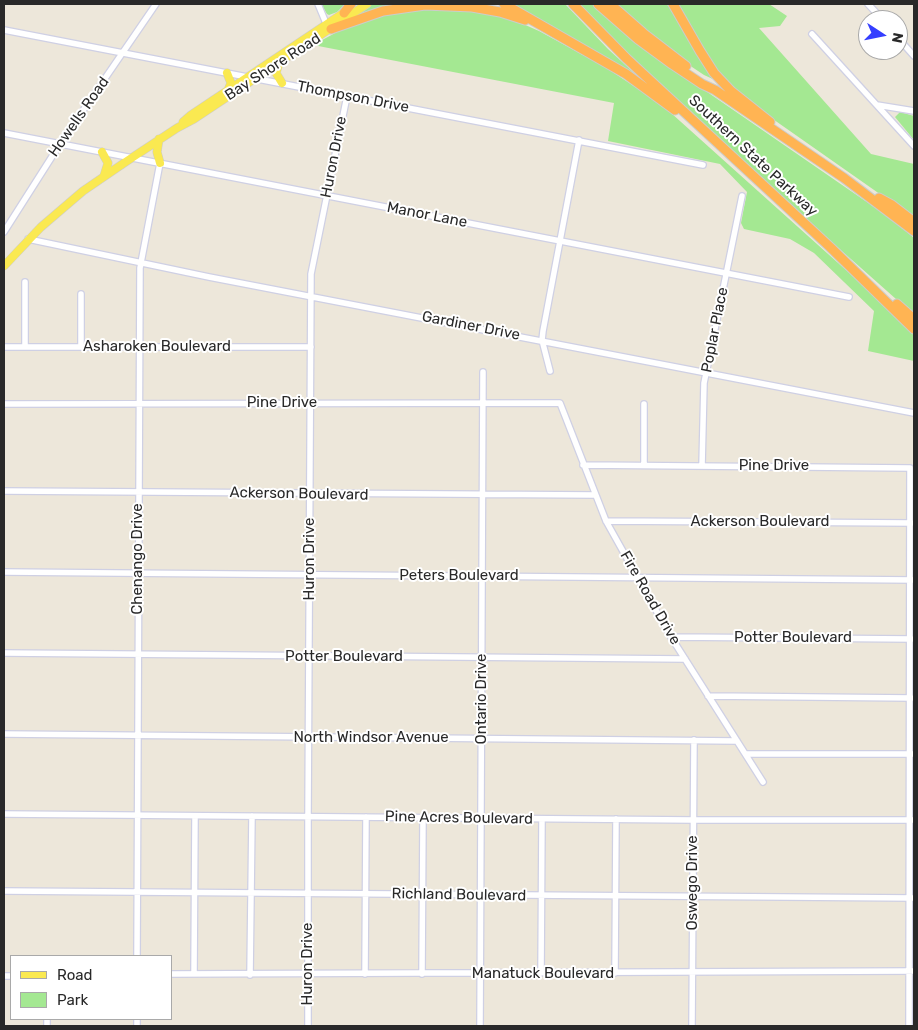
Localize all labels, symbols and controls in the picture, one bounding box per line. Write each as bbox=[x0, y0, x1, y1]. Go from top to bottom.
north arrow bbox=[858, 10, 908, 60]
street label: Bay Shore Road bbox=[222, 29, 324, 105]
text: N bbox=[888, 31, 907, 44]
street label: Howells Road bbox=[45, 74, 113, 160]
street label: Thompson Drive bbox=[296, 77, 410, 117]
street label: Southern State Parkway bbox=[685, 92, 821, 220]
street label: Huron Drive bbox=[317, 115, 351, 199]
street label: Manor Lane bbox=[385, 198, 469, 232]
street label: Poplar Place bbox=[698, 286, 732, 374]
street label: Gardiner Drive bbox=[420, 308, 522, 344]
street label: Asharoken Boulevard bbox=[83, 338, 231, 356]
street label: Pine Drive bbox=[247, 394, 317, 412]
street label: Pine Drive bbox=[739, 457, 809, 475]
street label: Ackerson Boulevard bbox=[229, 484, 369, 504]
street label: Chenango Drive bbox=[129, 503, 147, 615]
street label: Ackerson Boulevard bbox=[691, 513, 829, 531]
street label: Huron Drive bbox=[301, 518, 319, 600]
street label: Fire Road Drive bbox=[616, 548, 684, 648]
street label: Peters Boulevard bbox=[399, 567, 519, 585]
street label: Potter Boulevard bbox=[734, 629, 852, 647]
street label: Potter Boulevard bbox=[285, 648, 403, 666]
street label: Ontario Drive bbox=[473, 654, 491, 744]
street label: North Windsor Avenue bbox=[293, 729, 449, 747]
street label: Pine Acres Boulevard bbox=[385, 808, 533, 828]
street label: Oswego Drive bbox=[684, 835, 702, 931]
street label: Richland Boulevard bbox=[392, 885, 526, 905]
street label: Huron Drive bbox=[299, 923, 317, 1005]
legend bbox=[10, 955, 172, 1020]
street label: Manatuck Boulevard bbox=[472, 965, 614, 983]
text: Road bbox=[57, 966, 93, 984]
text: Park bbox=[57, 991, 88, 1009]

